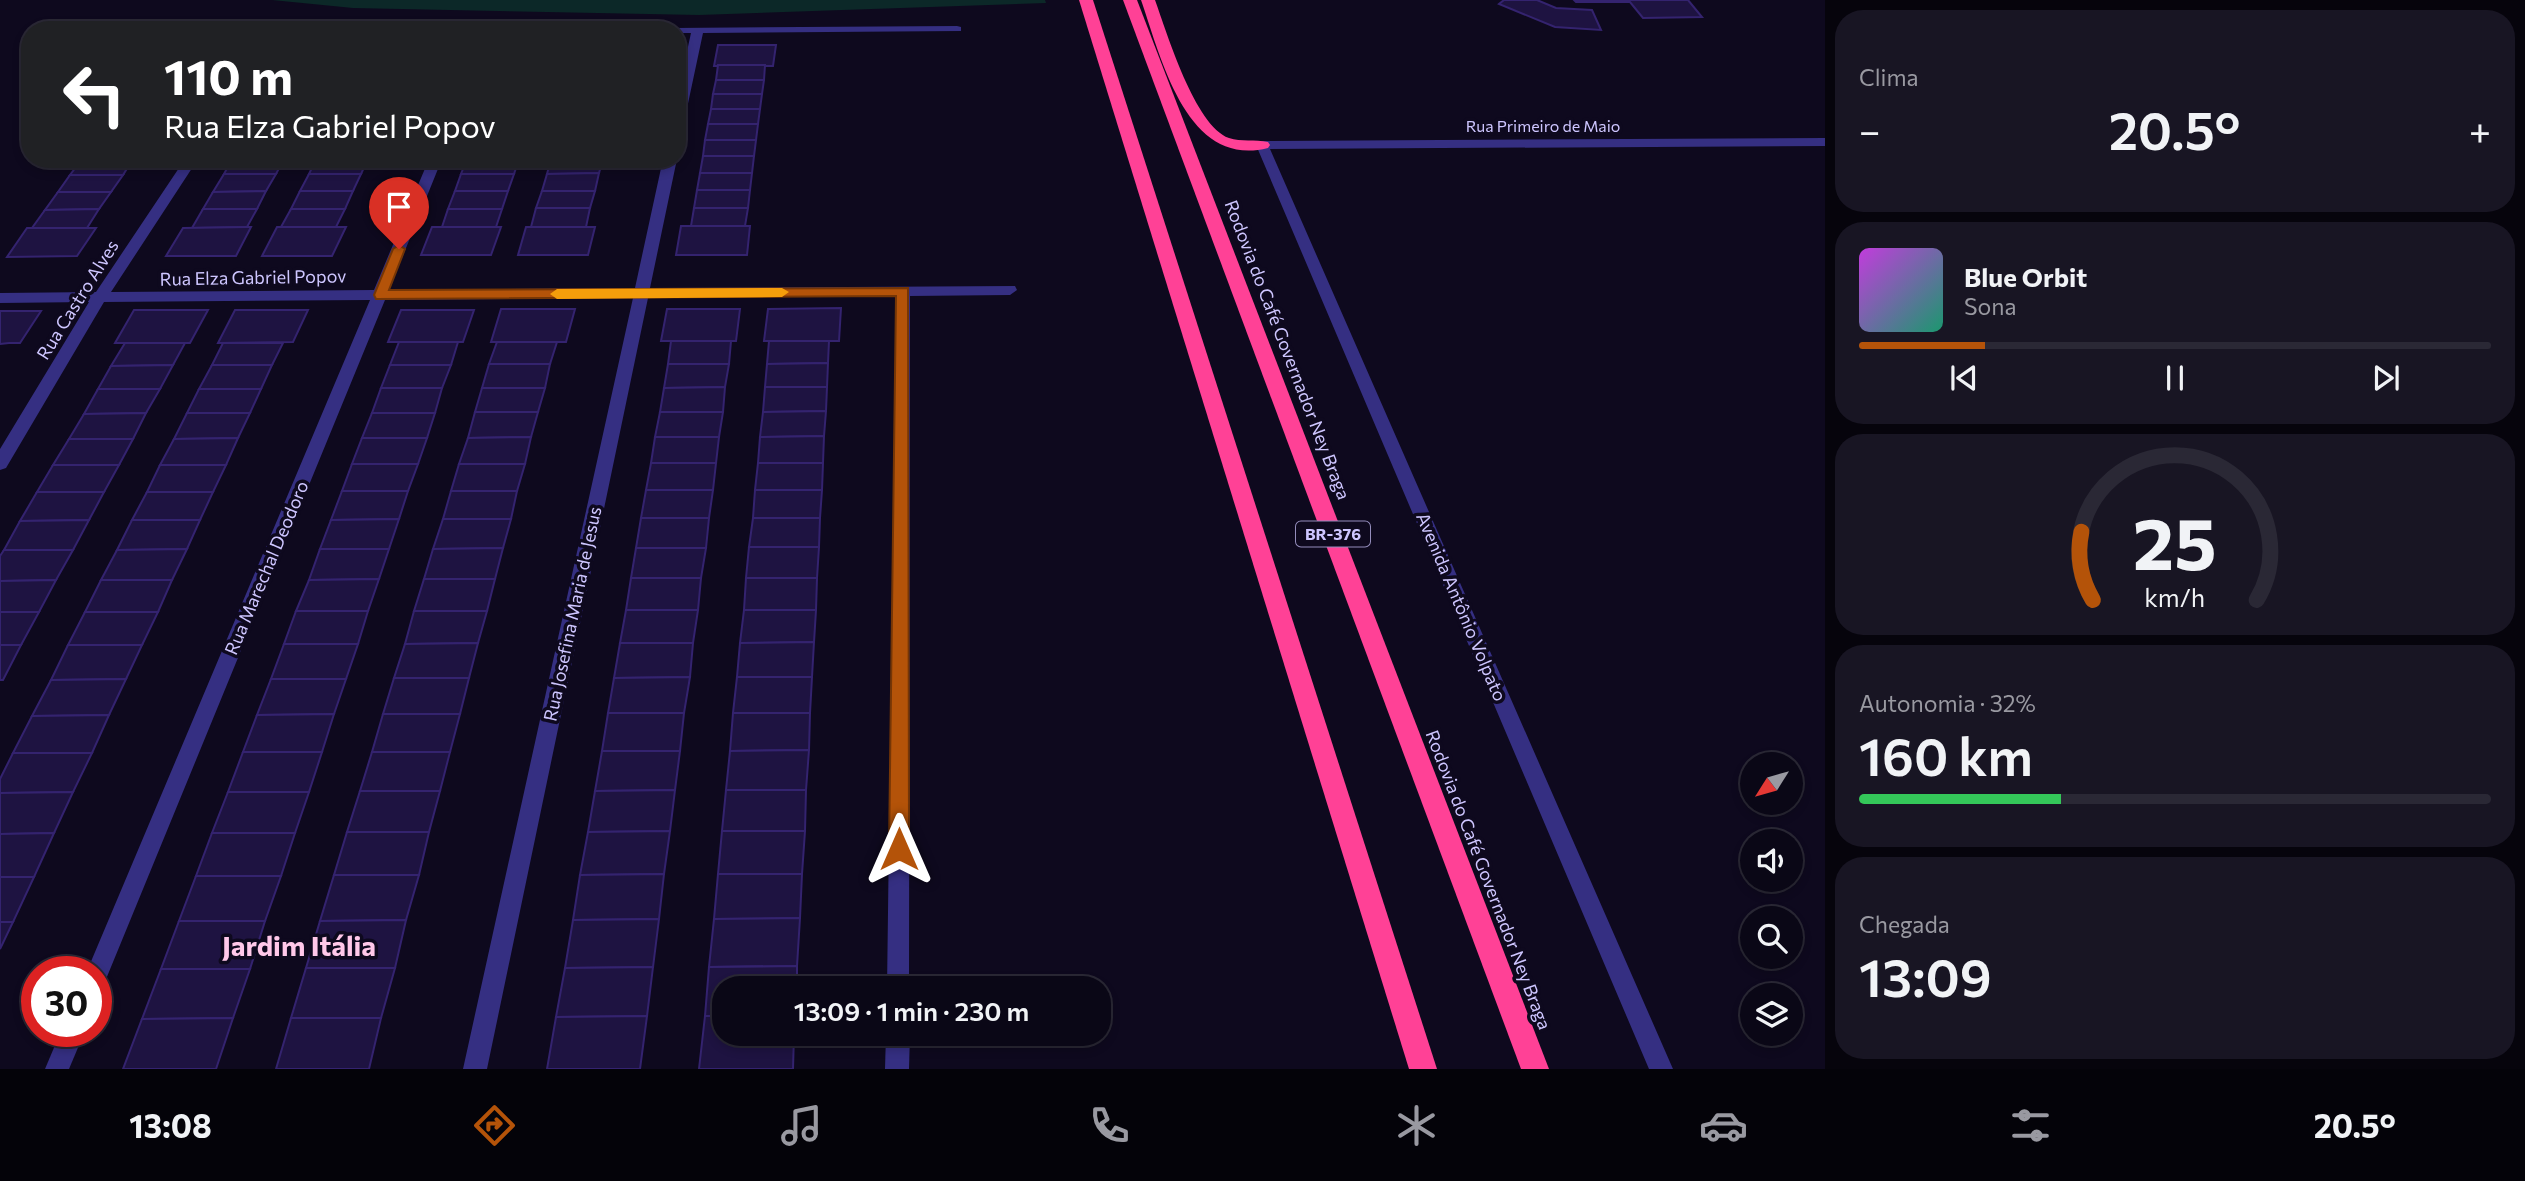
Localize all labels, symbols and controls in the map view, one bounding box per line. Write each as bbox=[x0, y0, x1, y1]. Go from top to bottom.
text: 110 m bbox=[164, 45, 293, 105]
icon: left bbox=[49, 49, 140, 140]
text: Clima bbox=[1859, 63, 1919, 91]
text: 20.5° bbox=[2109, 97, 2240, 161]
text: Rua Elza Gabriel Popov bbox=[164, 105, 496, 145]
text: − bbox=[1859, 106, 1881, 153]
text: + bbox=[2469, 106, 2491, 153]
street label: Rua Primeiro de Maio bbox=[1466, 116, 1620, 135]
pin bbox=[369, 177, 429, 249]
icon: arrive bbox=[380, 188, 418, 226]
street label: Rodovia do Café Governador Ney Braga bbox=[1220, 197, 1355, 503]
street label: Rua Castro Alves bbox=[32, 236, 123, 363]
text: Blue Orbit bbox=[1964, 261, 2087, 292]
street label: Rua Elza Gabriel Popov bbox=[160, 264, 346, 290]
text: Sona bbox=[1964, 292, 2016, 320]
icon: previous bbox=[1945, 359, 1983, 397]
icon: pause bbox=[2156, 359, 2194, 397]
icon: next bbox=[2367, 359, 2405, 397]
street label: Rua Marechal Deodoro bbox=[219, 477, 313, 658]
text: 25 bbox=[2133, 497, 2217, 586]
street label: Rua Josefina Maria de Jesus bbox=[539, 504, 606, 723]
street label: Avenida Antônio Volpato bbox=[1412, 509, 1512, 704]
road number: BR-376 bbox=[1296, 522, 1370, 547]
text: km/h bbox=[2145, 582, 2205, 612]
text: Autonomia · 32% bbox=[1859, 689, 2036, 717]
text: 160 km bbox=[1859, 723, 2033, 787]
street label: Rodovia do Café Governador Ney Braga bbox=[1421, 727, 1556, 1033]
north arrow bbox=[1740, 752, 1802, 816]
map controls bbox=[1740, 752, 1803, 1046]
position arrow bbox=[862, 812, 936, 886]
button: sound bbox=[1740, 829, 1803, 892]
button: search bbox=[1740, 906, 1803, 969]
text: Chegada bbox=[1859, 910, 1950, 938]
district label: Jardim Itália bbox=[222, 928, 376, 962]
text: 13:09 bbox=[1859, 944, 1992, 1008]
speed limit sign: 30 bbox=[21, 956, 112, 1047]
button: layers bbox=[1740, 983, 1803, 1046]
text: 13:09 · 1 min · 230 m bbox=[794, 995, 1029, 1026]
icon: directions bbox=[470, 1101, 519, 1150]
icon: music bbox=[777, 1101, 826, 1150]
icon: phone bbox=[1085, 1101, 1134, 1150]
icon: climate bbox=[1392, 1101, 1441, 1150]
icon: car bbox=[1699, 1101, 1748, 1150]
icon: filters bbox=[2006, 1101, 2055, 1150]
text: 13:08 bbox=[129, 1105, 212, 1145]
text: 20.5° bbox=[2314, 1105, 2396, 1145]

